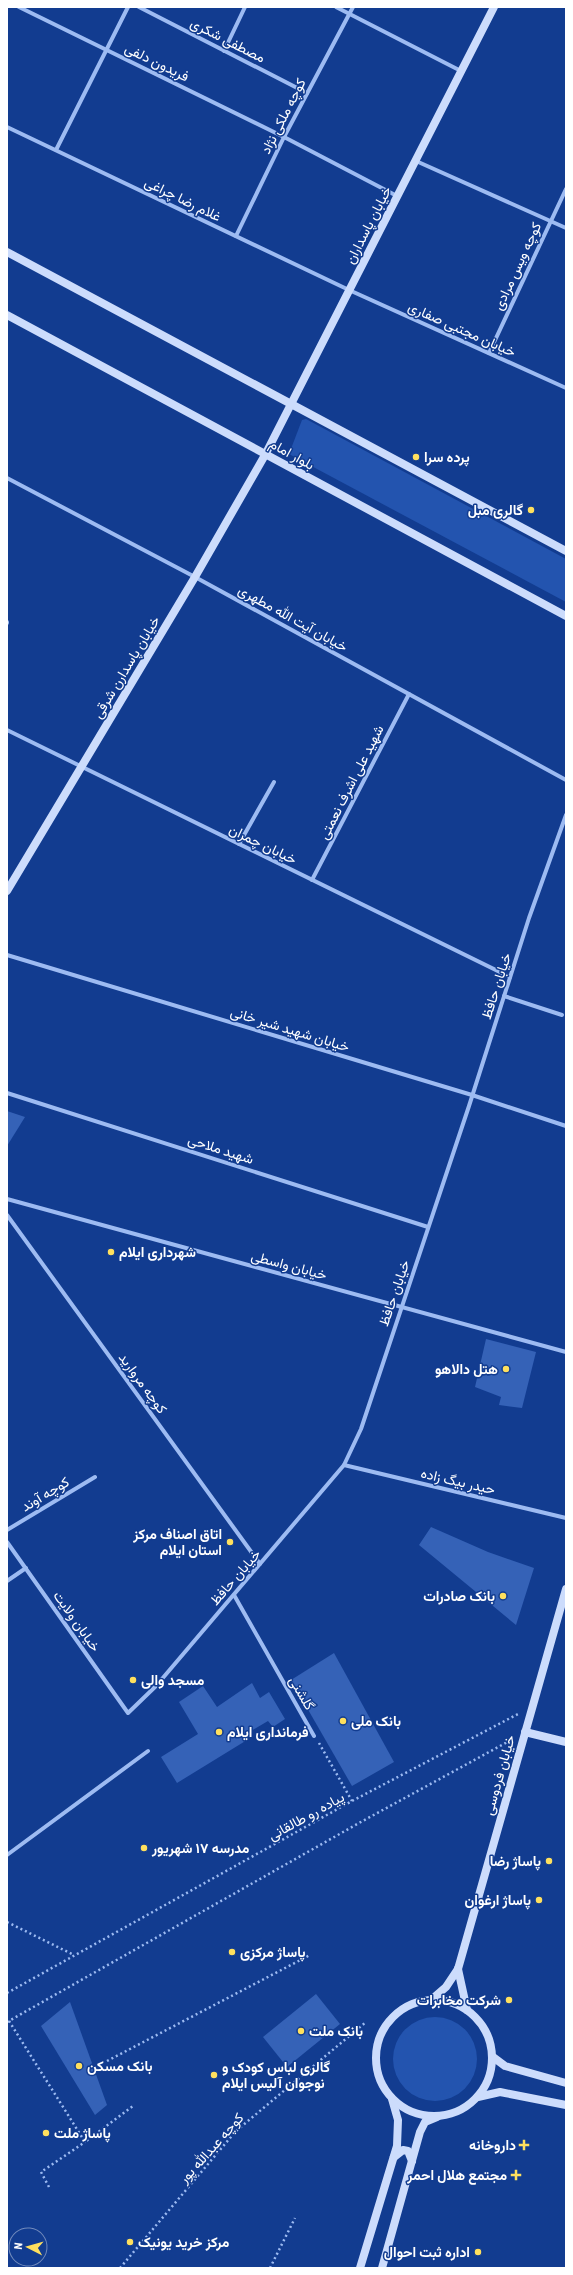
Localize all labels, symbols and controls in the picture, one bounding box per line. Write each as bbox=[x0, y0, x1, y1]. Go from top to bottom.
street label: مصطفی شکری bbox=[188, 14, 268, 67]
street label: فریدون دلفی bbox=[122, 40, 192, 85]
street label: کوچه ملکی نژاد bbox=[257, 76, 311, 157]
street label: غلام رضا چراغی bbox=[141, 174, 224, 226]
street label: خیابان پاسداران bbox=[342, 184, 396, 267]
street label: کوچه ویس مرادی bbox=[490, 219, 546, 313]
street label: خیابان مجتبی صفاری bbox=[405, 298, 518, 361]
street label: بلوار امام bbox=[266, 435, 317, 474]
place label: پرده سرا bbox=[424, 449, 470, 467]
marker: پرده سرا bbox=[411, 452, 421, 462]
place label: گالری مبل bbox=[468, 502, 523, 519]
marker: گالری مبل bbox=[526, 505, 536, 515]
street label: خیابان آیت الله مطهری bbox=[235, 581, 350, 656]
street label: خیابان پاسدارن شرقی bbox=[89, 613, 165, 722]
street label: شهید علی اشرف نعمتی bbox=[315, 722, 388, 842]
street label: خیابان چمران bbox=[226, 821, 299, 869]
street label: خیابان حافظ bbox=[478, 951, 515, 1021]
street label: خیابان شهید شیر خانی bbox=[228, 1003, 351, 1056]
street label: شهید ملاحی bbox=[186, 1131, 256, 1168]
place label: شهرداری ایلام bbox=[119, 1244, 196, 1261]
marker: شهرداری ایلام bbox=[106, 1247, 116, 1257]
street label: خیابان واسطی bbox=[249, 1247, 329, 1284]
street label: خیابان حافظ bbox=[375, 1258, 414, 1328]
street label: کوچه مروارید bbox=[114, 1350, 170, 1418]
place label: هتل دالاهو bbox=[435, 1361, 498, 1378]
marker: هتل دالاهو bbox=[501, 1364, 511, 1374]
street label: حیدر بیگ زاده bbox=[419, 1465, 497, 1498]
street label: کوچه آوند bbox=[18, 1473, 73, 1516]
place label: اتاق اصناف مرکز استان ایلام bbox=[132, 1526, 222, 1559]
marker: اتاق اصناف مرکز استان ایلام bbox=[225, 1537, 235, 1547]
street label: خیابان حافظ bbox=[206, 1546, 264, 1609]
street label: خیابان ولایت bbox=[50, 1588, 104, 1655]
place label: بانک صادرات bbox=[423, 1588, 495, 1605]
marker: بانک صادرات bbox=[498, 1591, 508, 1601]
place label: مسجد والی bbox=[141, 1672, 205, 1689]
street label: گلشنی bbox=[285, 1673, 318, 1713]
marker: مسجد والی bbox=[128, 1675, 138, 1685]
place label: بانک ملی bbox=[351, 1713, 401, 1730]
marker: بانک ملی bbox=[338, 1716, 348, 1726]
place label: فرمانداری ایلام bbox=[227, 1724, 309, 1741]
marker: فرمانداری ایلام bbox=[214, 1727, 224, 1737]
street label: خیابان فردوسی bbox=[480, 1733, 519, 1817]
street label: پیاده رو طالقانی bbox=[265, 1788, 348, 1845]
place label: مدرسه ۱۷ شهریور bbox=[151, 1840, 250, 1857]
marker: مدرسه ۱۷ شهریور bbox=[139, 1843, 149, 1853]
place label: پاساژ رضا bbox=[490, 1853, 541, 1871]
marker: پاساژ رضا bbox=[544, 1856, 554, 1866]
place label: پاساژ ارغوان bbox=[465, 1892, 531, 1910]
marker: پاساژ ارغوان bbox=[534, 1895, 544, 1905]
place label: پاساژ مرکزی bbox=[240, 1944, 306, 1962]
marker: پاساژ مرکزی bbox=[227, 1947, 237, 1957]
place label: شرکت مخابرات bbox=[417, 1992, 501, 2009]
marker: شرکت مخابرات bbox=[504, 1995, 514, 2005]
place label: بانک ملت bbox=[309, 2023, 363, 2040]
marker: بانک ملت bbox=[296, 2026, 306, 2036]
place label: بانک مسکن bbox=[87, 2058, 153, 2075]
place label: گالری لباس کودک و نوجوان آلیس ایلام bbox=[222, 2059, 330, 2092]
marker: بانک مسکن bbox=[74, 2061, 84, 2071]
marker: گالری لباس کودک و نوجوان آلیس ایلام bbox=[209, 2070, 219, 2080]
street label: کوچه عبدالله پور bbox=[175, 2110, 248, 2188]
place label: پاساژ ملت bbox=[54, 2125, 111, 2143]
marker: پاساژ ملت bbox=[41, 2128, 51, 2138]
place label: داروخانه bbox=[469, 2137, 516, 2154]
marker: داروخانه bbox=[519, 2140, 529, 2150]
place label: مجتمع هلال احمر bbox=[406, 2167, 507, 2185]
marker: مجتمع هلال احمر bbox=[510, 2169, 522, 2181]
north arrow bbox=[8, 2227, 48, 2267]
place label: مرکز خرید یونیک bbox=[138, 2234, 230, 2251]
marker: مرکز خرید یونیک bbox=[125, 2237, 135, 2247]
text: N bbox=[12, 2242, 25, 2250]
place label: اداره ثبت احوال bbox=[384, 2244, 470, 2261]
marker: اداره ثبت احوال bbox=[473, 2247, 483, 2257]

